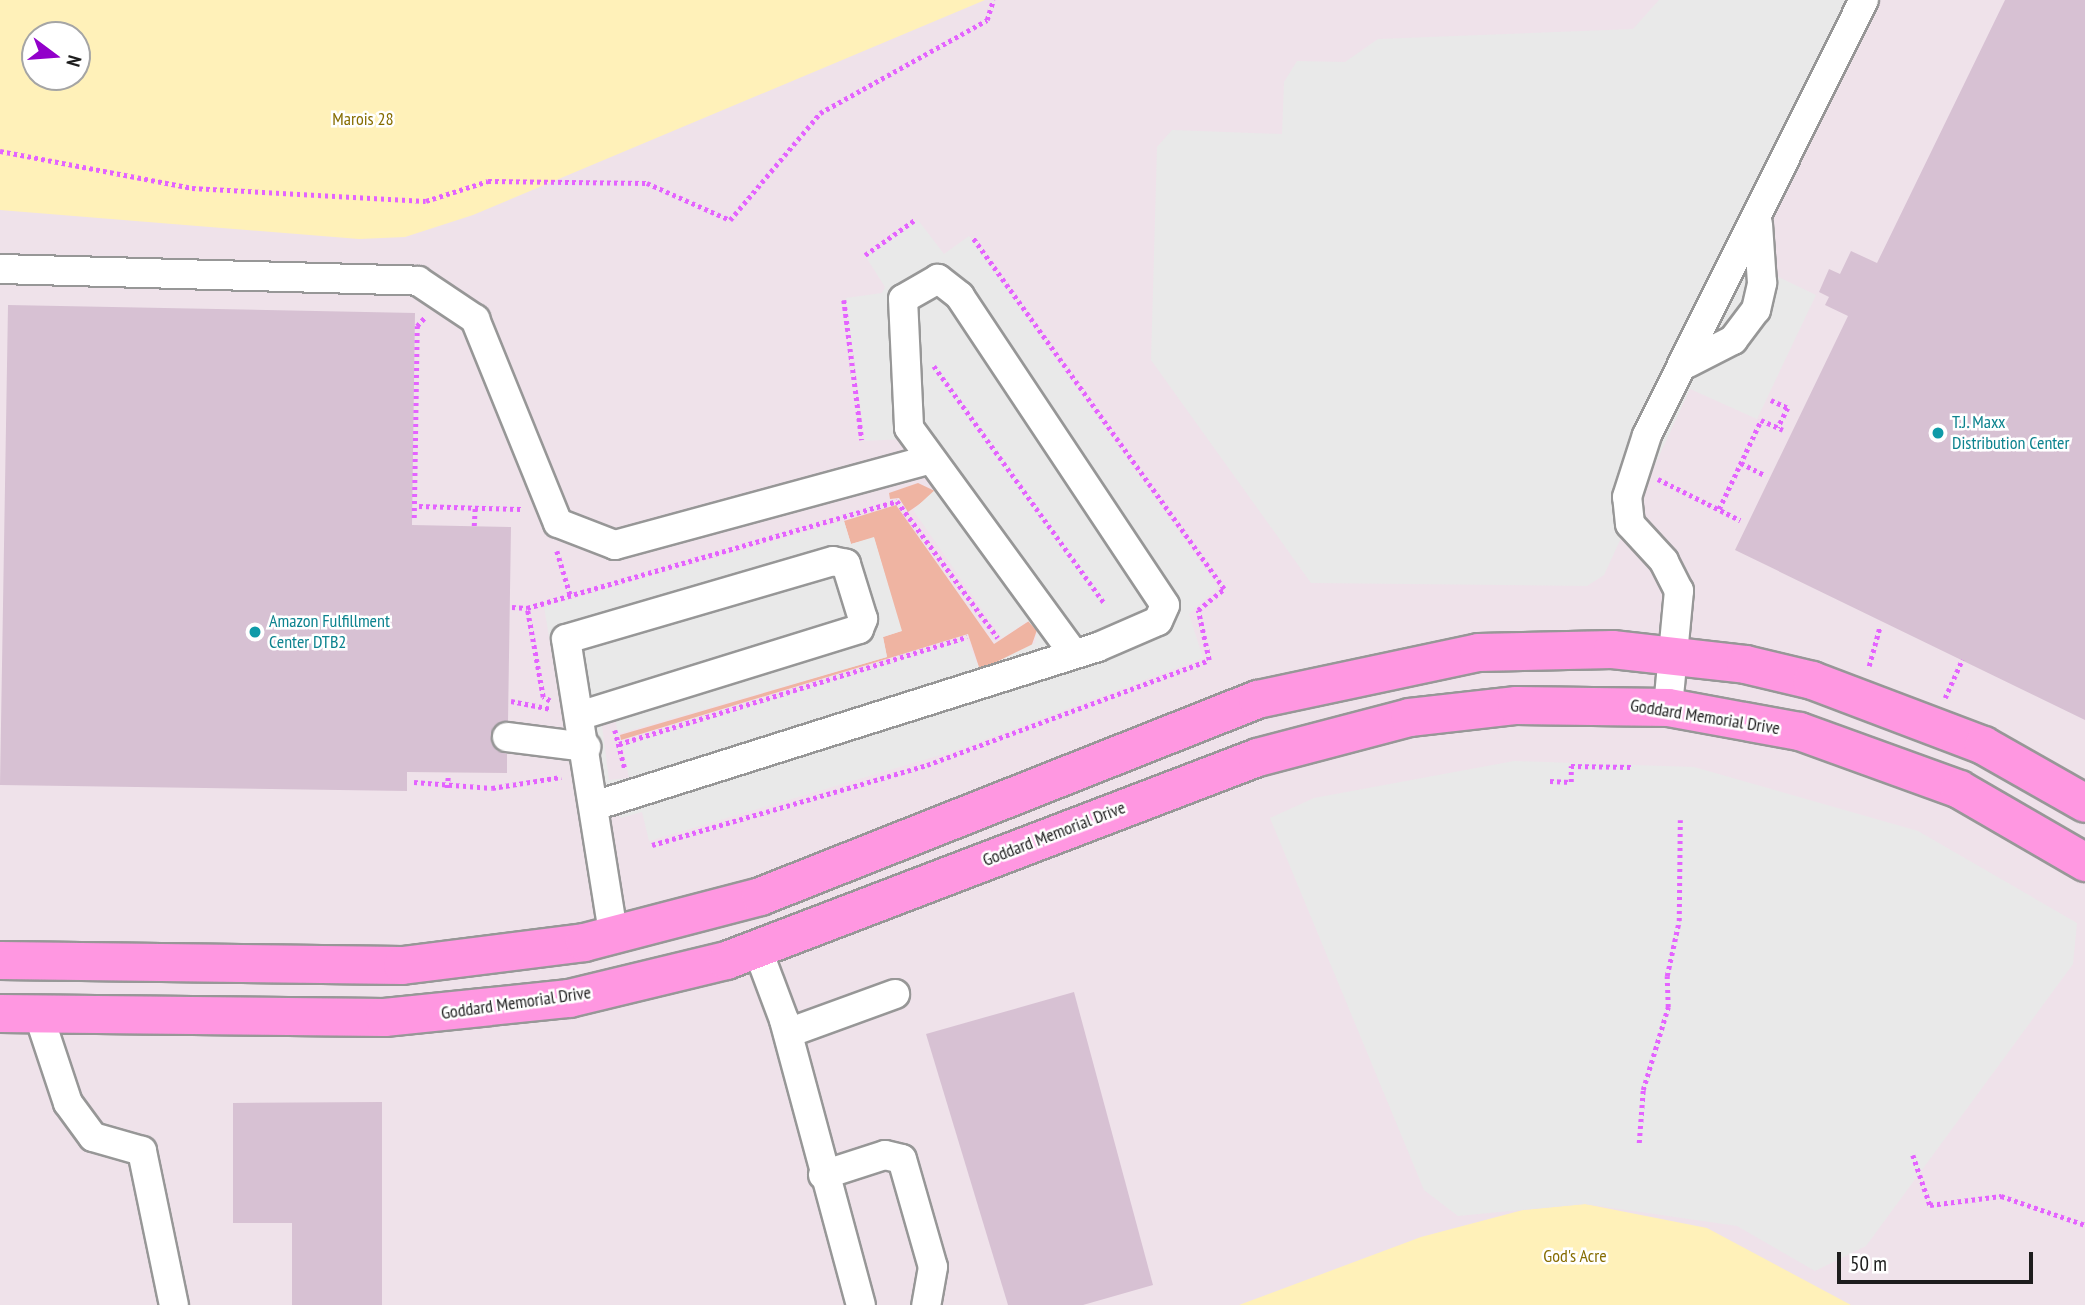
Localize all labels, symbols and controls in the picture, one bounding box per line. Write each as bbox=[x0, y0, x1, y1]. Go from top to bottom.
north arrow bbox=[21, 21, 91, 91]
text: N bbox=[61, 53, 87, 69]
park label: Marois 28 bbox=[332, 108, 394, 130]
place label: T.J. Maxx Distribution Center bbox=[1952, 412, 2069, 454]
marker: T.J. Maxx Distribution Center bbox=[1930, 425, 1946, 441]
place label: Amazon Fulfillment Center DTB2 bbox=[269, 611, 390, 654]
marker: Amazon Fulfillment Center DTB2 bbox=[247, 624, 263, 640]
street label: Goddard Memorial Drive bbox=[1629, 695, 1781, 739]
street label: Goddard Memorial Drive bbox=[980, 797, 1128, 871]
street label: Goddard Memorial Drive bbox=[440, 982, 592, 1024]
scale bar bbox=[1840, 1238, 2036, 1282]
park label: God's Acre bbox=[1543, 1245, 1607, 1267]
text: 50 m bbox=[1850, 1250, 1887, 1277]

